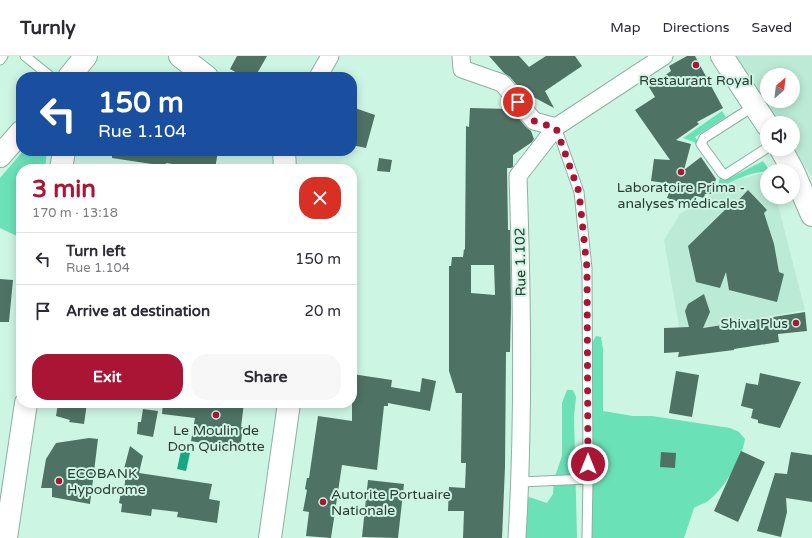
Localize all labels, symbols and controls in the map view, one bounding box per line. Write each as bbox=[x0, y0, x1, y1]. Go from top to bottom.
text: Turnly bbox=[20, 17, 76, 39]
text: Map bbox=[610, 19, 641, 36]
text: Directions bbox=[663, 19, 730, 36]
text: Saved bbox=[752, 19, 792, 36]
marker: Restaurant Royal bbox=[691, 60, 701, 70]
north arrow bbox=[760, 68, 800, 108]
map controls bbox=[760, 68, 800, 204]
place label: Restaurant Royal bbox=[639, 72, 753, 89]
pin bbox=[501, 85, 535, 119]
text: 150 m bbox=[98, 86, 184, 120]
icon: left bbox=[32, 88, 84, 140]
icon: arrive bbox=[507, 91, 529, 113]
button: sound bbox=[760, 116, 800, 156]
text: Rue 1.104 bbox=[98, 120, 187, 142]
button: search bbox=[760, 164, 800, 204]
marker: Laboratoire Prima - analyses médicales bbox=[676, 167, 686, 177]
text: 3 min bbox=[32, 175, 96, 204]
button: close bbox=[299, 177, 341, 219]
place label: Laboratoire Prima - analyses médicales bbox=[617, 179, 745, 212]
text: 170 m · 13:18 bbox=[32, 205, 118, 221]
street label: Rue 1.102 bbox=[511, 227, 530, 297]
text: Turn left bbox=[66, 242, 126, 260]
icon: left bbox=[32, 248, 54, 270]
text: 150 m bbox=[295, 250, 341, 268]
text: Rue 1.104 bbox=[66, 260, 130, 276]
icon: arrive bbox=[32, 300, 54, 322]
text: Arrive at destination bbox=[66, 302, 210, 320]
text: 20 m bbox=[304, 302, 341, 320]
place label: Shiva Plus bbox=[721, 315, 788, 332]
marker: Shiva Plus bbox=[791, 318, 801, 328]
button: Exit bbox=[32, 354, 183, 400]
button: Share bbox=[191, 354, 341, 400]
marker: Le Moulin de Don Quichotte bbox=[211, 410, 221, 420]
place label: Le Moulin de Don Quichotte bbox=[167, 422, 265, 455]
position arrow bbox=[567, 443, 609, 485]
place label: ECOBANK Hypodrome bbox=[67, 465, 146, 498]
marker: ECOBANK Hypodrome bbox=[54, 476, 64, 486]
place label: Autorite Portuaire Nationale bbox=[331, 486, 451, 519]
marker: Autorite Portuaire Nationale bbox=[318, 497, 328, 507]

